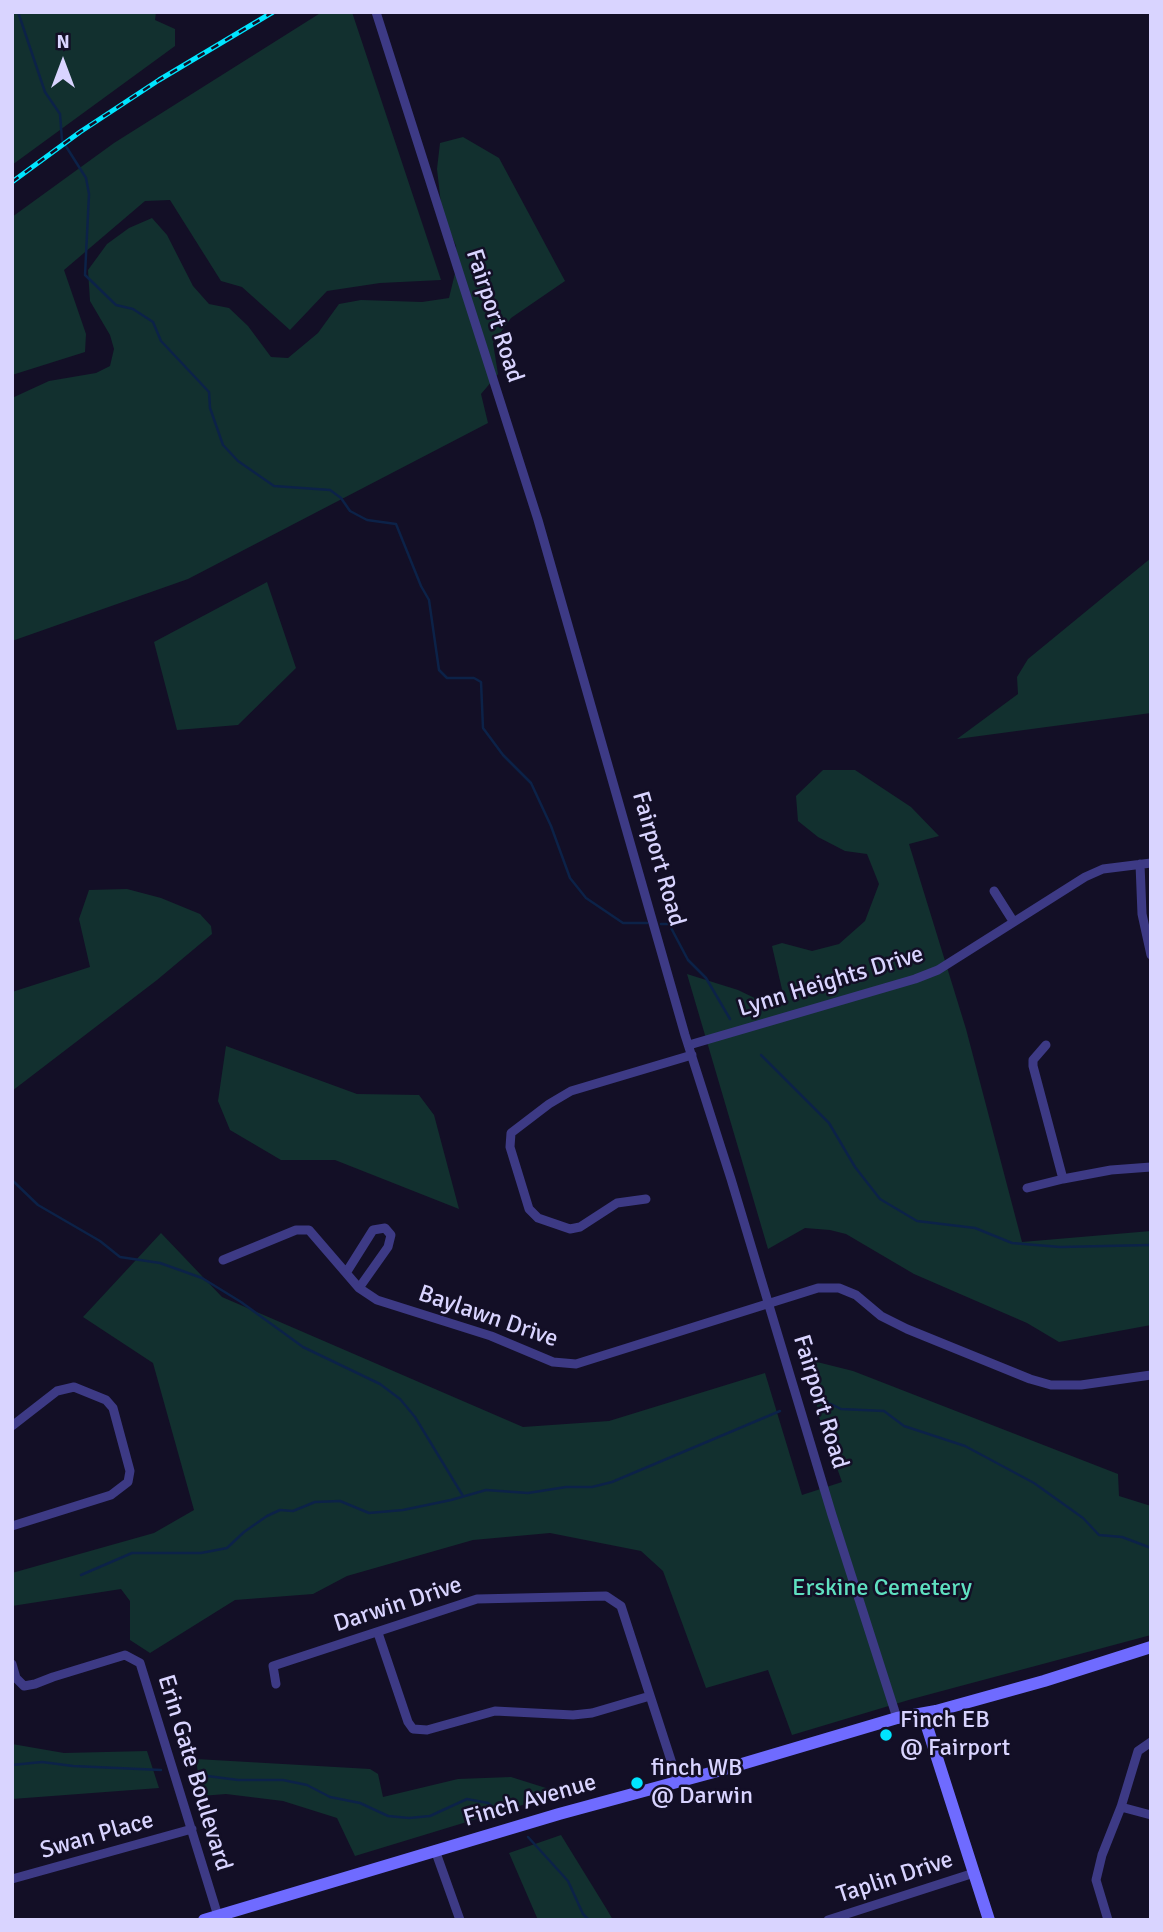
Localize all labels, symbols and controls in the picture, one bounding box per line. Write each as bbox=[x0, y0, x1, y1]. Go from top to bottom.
north arrow bbox=[28, 28, 98, 98]
text: N bbox=[56, 30, 70, 54]
street label: Fairport Road bbox=[459, 246, 529, 386]
street label: Fairport Road bbox=[625, 788, 691, 930]
street label: Lynn Heights Drive bbox=[735, 940, 927, 1024]
street label: Baylawn Drive bbox=[414, 1280, 562, 1354]
street label: Fairport Road bbox=[786, 1331, 854, 1473]
street label: Darwin Drive bbox=[330, 1571, 466, 1639]
park label: Erskine Cemetery bbox=[792, 1575, 972, 1603]
street label: Erin Gate Boulevard bbox=[150, 1671, 238, 1875]
place label: Finch EB @ Fairport bbox=[900, 1707, 1010, 1763]
marker: Finch EB @ Fairport bbox=[878, 1727, 894, 1743]
place label: finch WB @ Darwin bbox=[651, 1755, 753, 1811]
street label: Finch Avenue bbox=[460, 1768, 600, 1834]
marker: finch WB @ Darwin bbox=[629, 1775, 645, 1791]
street label: Swan Place bbox=[37, 1806, 157, 1866]
street label: Taplin Drive bbox=[833, 1846, 957, 1910]

